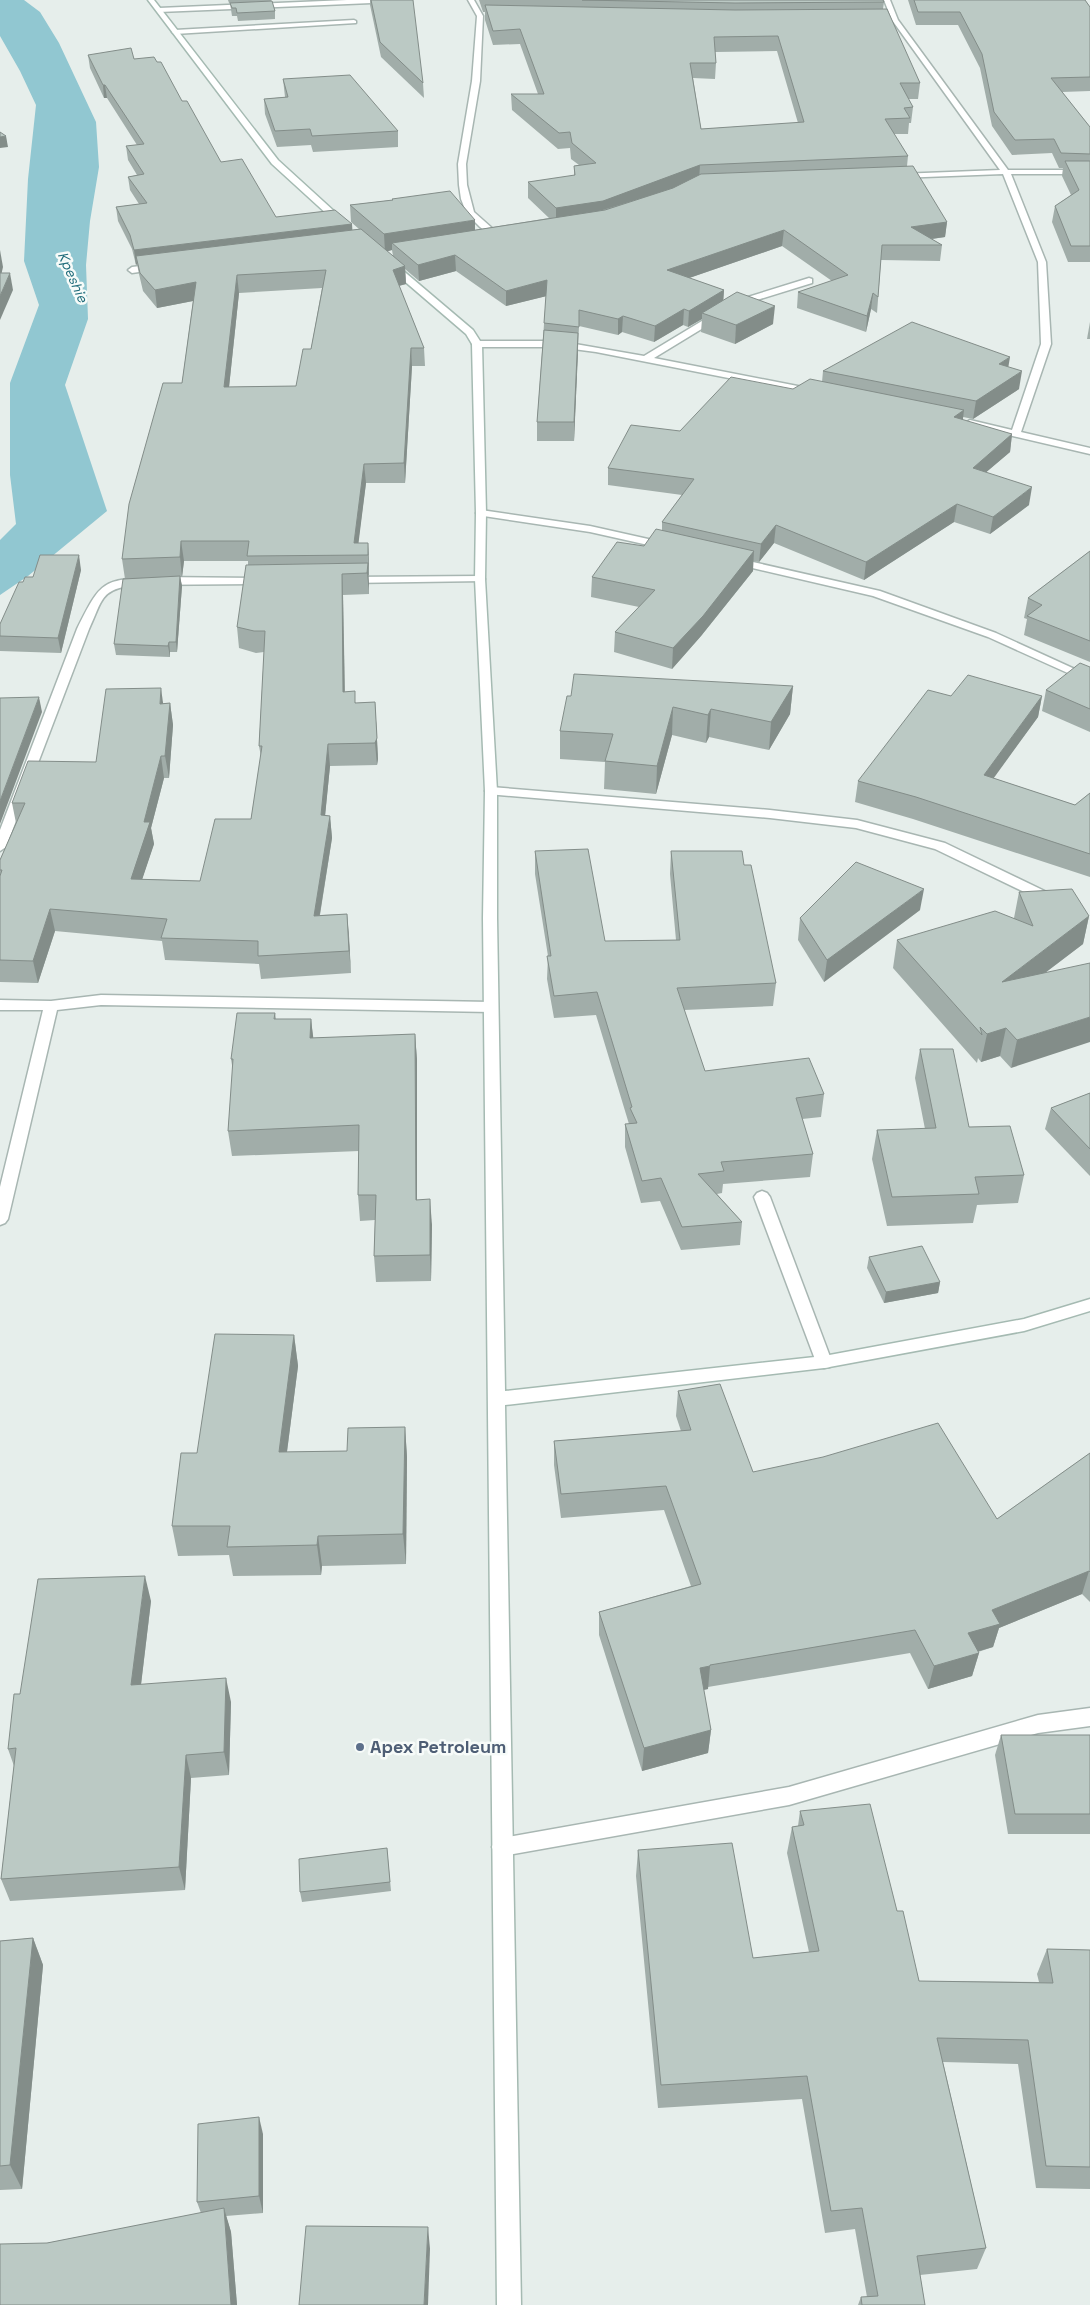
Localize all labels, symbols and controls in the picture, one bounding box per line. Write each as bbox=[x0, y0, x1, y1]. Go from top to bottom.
water label: Kpeshie bbox=[54, 249, 92, 306]
place label: Apex Petroleum bbox=[370, 1735, 506, 1758]
marker: Apex Petroleum bbox=[354, 1741, 366, 1753]

